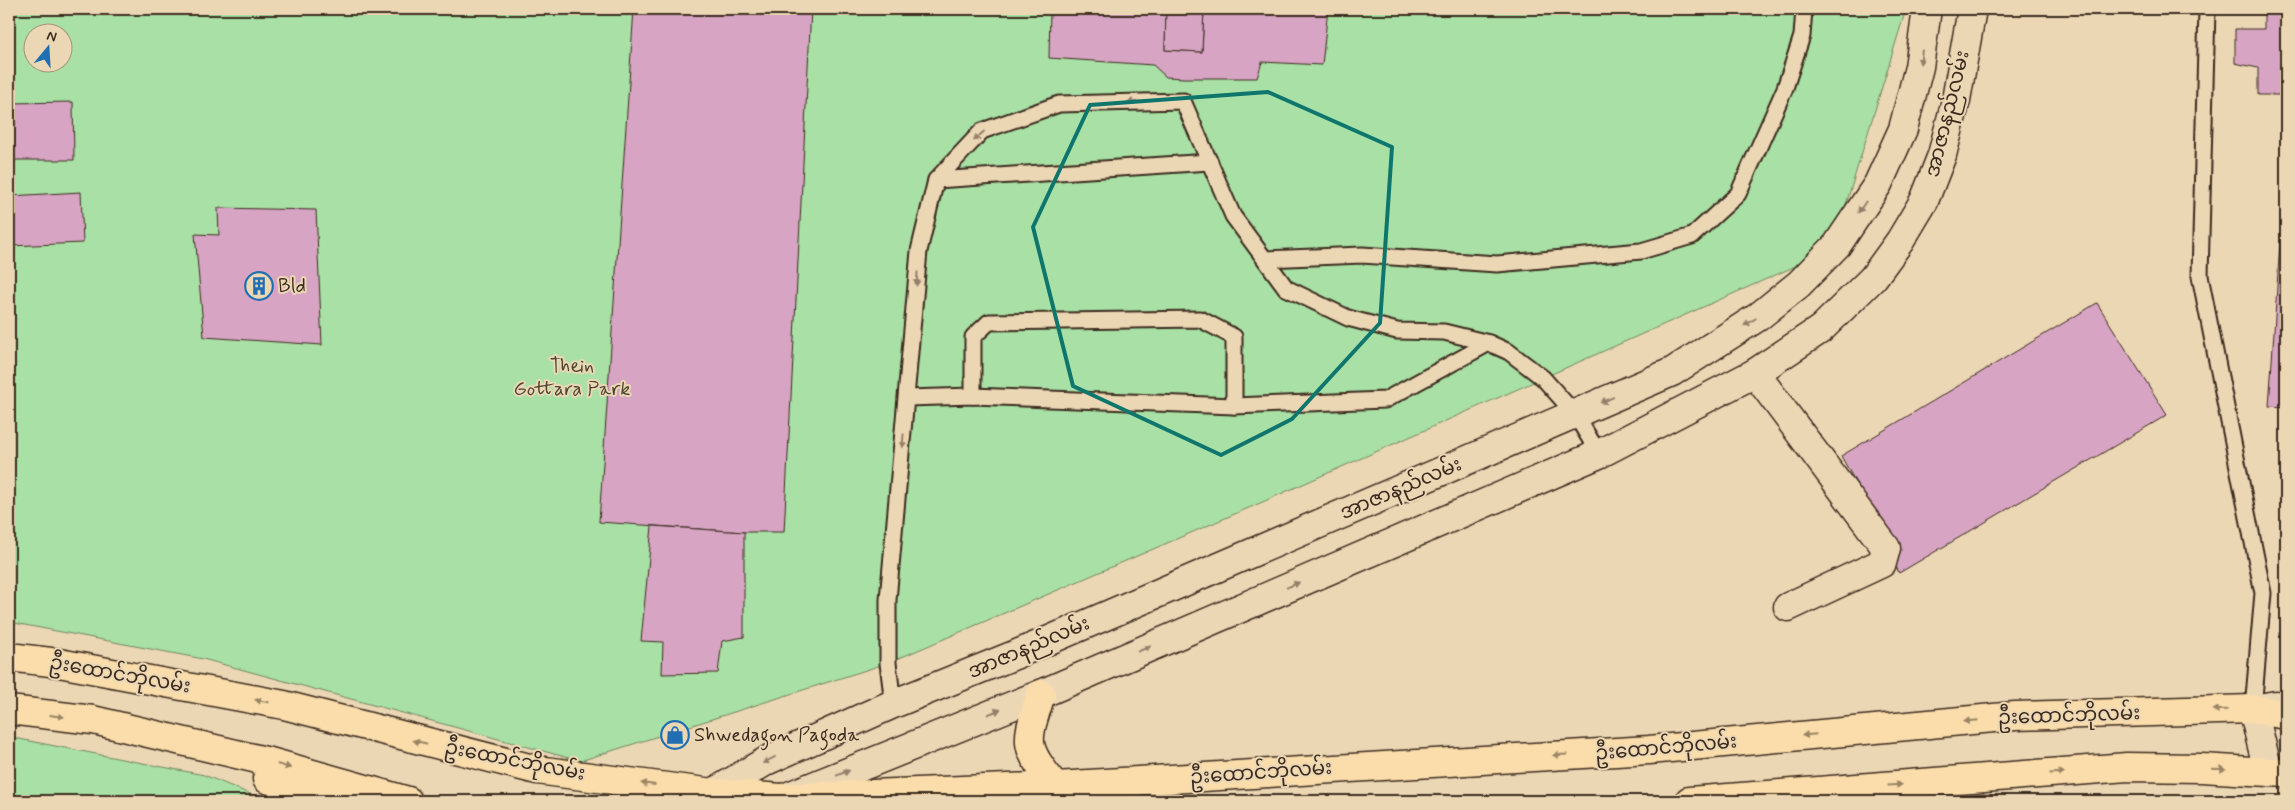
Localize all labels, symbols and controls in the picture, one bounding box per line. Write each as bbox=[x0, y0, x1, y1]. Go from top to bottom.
north arrow bbox=[22, 22, 72, 72]
text: N bbox=[44, 27, 59, 47]
street label: အာဇာနည်လမ်း bbox=[1917, 47, 1978, 180]
one-way arrow bbox=[1917, 49, 1925, 65]
one-way arrow bbox=[1126, 98, 1142, 106]
one-way arrow bbox=[972, 130, 985, 141]
one-way arrow bbox=[1857, 200, 1867, 214]
building icon: Bld bbox=[244, 271, 274, 301]
one-way arrow bbox=[913, 271, 921, 287]
place label: Bld bbox=[278, 273, 306, 300]
one-way arrow bbox=[1743, 318, 1756, 327]
park label: Thein Gottara Park bbox=[514, 353, 630, 403]
one-way arrow bbox=[1600, 396, 1614, 404]
one-way arrow bbox=[899, 433, 907, 449]
street label: အာဇာနည်လမ်း bbox=[1335, 449, 1466, 528]
one-way arrow bbox=[1286, 581, 1300, 589]
street label: အာဇာနည်လမ်း bbox=[963, 608, 1094, 687]
one-way arrow bbox=[1137, 645, 1151, 653]
street label: ဦးထောင်ဘိုလမ်း bbox=[47, 647, 193, 703]
one-way arrow bbox=[254, 697, 270, 705]
street label: ဦးထောင်ဘိုလမ်း bbox=[1997, 698, 2141, 734]
one-way arrow bbox=[2212, 707, 2228, 715]
one-way arrow bbox=[987, 708, 1001, 716]
one-way arrow bbox=[49, 712, 65, 720]
one-way arrow bbox=[1962, 717, 1978, 725]
shop icon: Shwedagon Pagoda bbox=[660, 720, 690, 750]
place label: Shwedagon Pagoda bbox=[694, 722, 860, 751]
street label: ဦးထောင်ဘိုလမ်း bbox=[1594, 726, 1738, 770]
street label: ဦးထောင်ဘိုလမ်း bbox=[442, 732, 588, 790]
one-way arrow bbox=[1801, 732, 1817, 740]
one-way arrow bbox=[412, 737, 427, 745]
one-way arrow bbox=[1551, 752, 1567, 760]
street label: ဦးထောင်ဘိုလမ်း bbox=[1189, 753, 1333, 793]
one-way arrow bbox=[762, 756, 776, 764]
one-way arrow bbox=[276, 762, 292, 770]
one-way arrow bbox=[2211, 765, 2227, 773]
one-way arrow bbox=[2049, 768, 2065, 776]
one-way arrow bbox=[836, 769, 851, 776]
one-way arrow bbox=[639, 780, 655, 788]
one-way arrow bbox=[1887, 781, 1903, 789]

